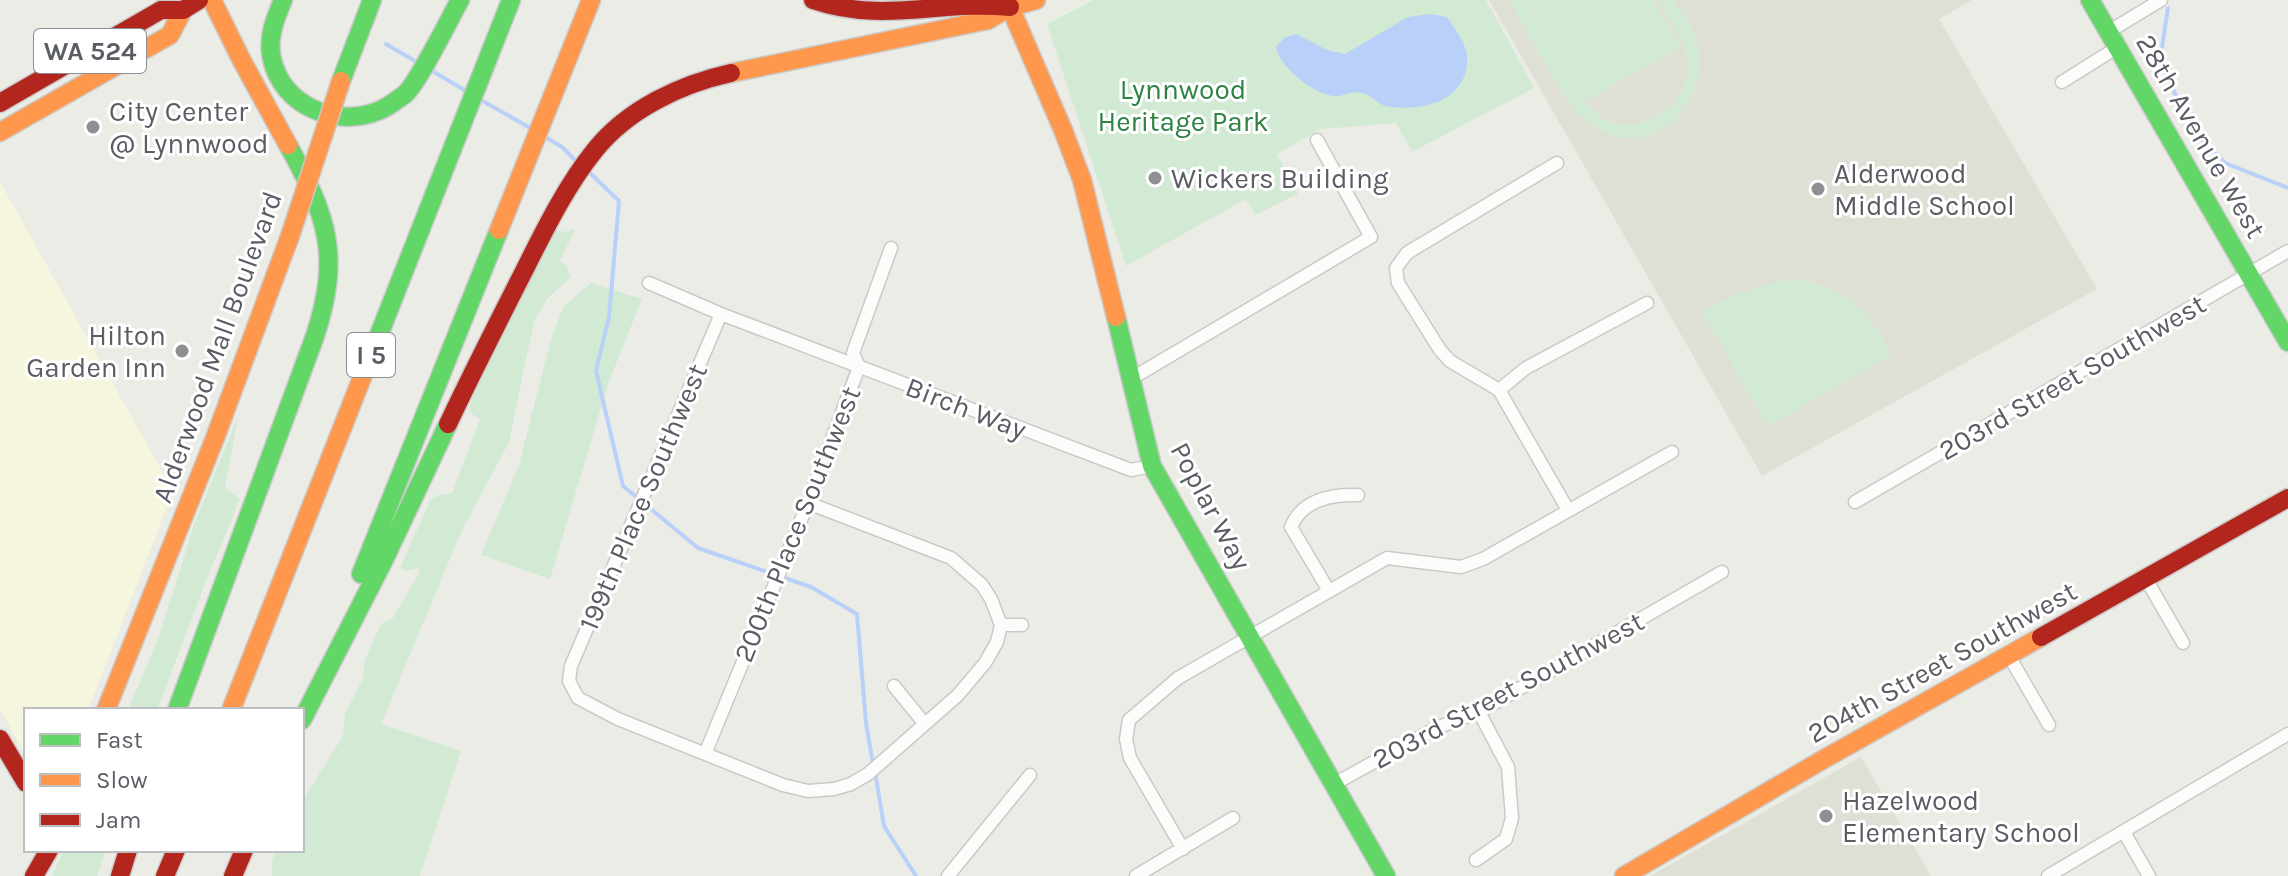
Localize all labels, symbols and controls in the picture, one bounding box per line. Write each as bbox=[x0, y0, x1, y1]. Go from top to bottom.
street label: 28th Avenue West bbox=[2129, 28, 2273, 244]
road number: WA 524 bbox=[34, 29, 146, 73]
park label: Lynnwood Heritage Park bbox=[1097, 73, 1269, 138]
place label: City Center @ Lynnwood bbox=[109, 95, 269, 160]
marker: City Center @ Lynnwood bbox=[84, 118, 102, 136]
place label: Alderwood Middle School bbox=[1834, 157, 2015, 222]
place label: Wickers Building bbox=[1171, 162, 1389, 195]
marker: Wickers Building bbox=[1146, 169, 1164, 187]
marker: Alderwood Middle School bbox=[1809, 180, 1827, 198]
street label: Alderwood Mall Boulevard bbox=[145, 187, 289, 507]
street label: 203rd Street Southwest bbox=[1933, 287, 2211, 467]
place label: Hilton Garden Inn bbox=[26, 319, 166, 384]
road number: I 5 bbox=[347, 333, 395, 377]
marker: Hilton Garden Inn bbox=[173, 342, 191, 360]
street label: 199th Place Southwest bbox=[572, 359, 714, 635]
street label: Birch Way bbox=[901, 370, 1031, 446]
street label: 200th Place Southwest bbox=[727, 381, 867, 667]
street label: Poplar Way bbox=[1164, 437, 1258, 575]
street label: 204th Street Southwest bbox=[1802, 574, 2082, 750]
street label: 203rd Street Southwest bbox=[1367, 604, 1649, 776]
legend bbox=[24, 708, 304, 852]
text: Fast bbox=[96, 726, 143, 754]
text: Slow bbox=[96, 766, 148, 794]
place label: Hazelwood Elementary School bbox=[1842, 784, 2080, 849]
text: Jam bbox=[96, 806, 141, 834]
marker: Hazelwood Elementary School bbox=[1817, 807, 1835, 825]

